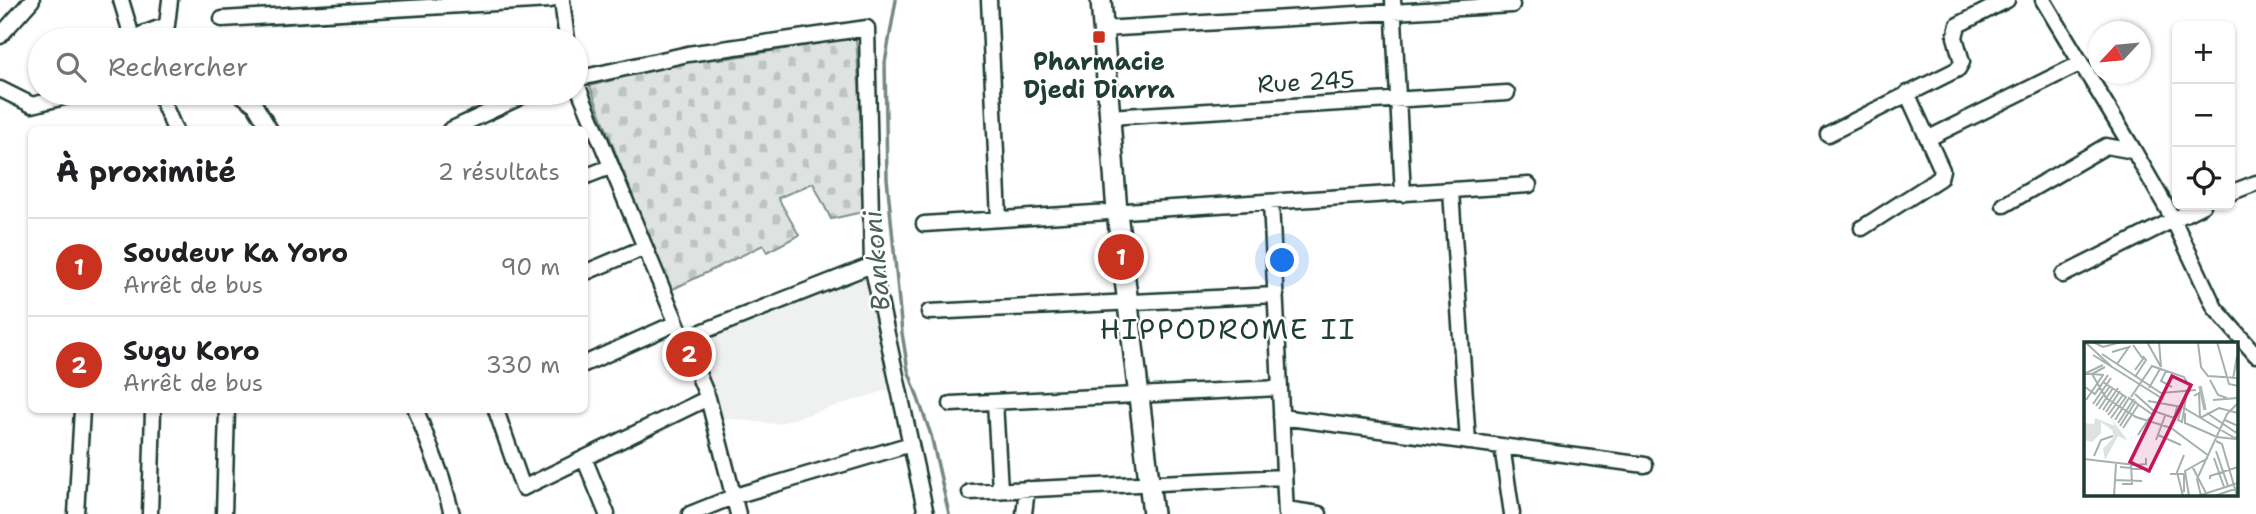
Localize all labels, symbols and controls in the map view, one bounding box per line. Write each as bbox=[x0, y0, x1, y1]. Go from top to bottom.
north arrow bbox=[2088, 21, 2151, 84]
map controls bbox=[2172, 21, 2235, 210]
button: + bbox=[2172, 21, 2235, 84]
search box bbox=[28, 28, 588, 105]
marker: Pharmacie Djedi Diarra bbox=[1091, 29, 1107, 45]
place label: Pharmacie Djedi Diarra bbox=[1023, 46, 1175, 106]
icon: search bbox=[52, 48, 90, 86]
text: Rechercher bbox=[108, 49, 248, 84]
street label: Rue 245 bbox=[1256, 63, 1356, 101]
button: − bbox=[2172, 84, 2235, 147]
button: locate bbox=[2172, 147, 2235, 210]
text: À proximité bbox=[56, 151, 236, 192]
text: 2 résultats bbox=[438, 157, 560, 187]
water label: Bankoni bbox=[854, 209, 898, 313]
pin: 1 bbox=[1098, 231, 1144, 283]
text: Soudeur Ka Yoro bbox=[123, 235, 348, 270]
your location bbox=[1265, 243, 1299, 277]
text: 1 bbox=[74, 252, 84, 282]
text: 90 m bbox=[500, 252, 560, 282]
text: Arrêt de bus bbox=[123, 270, 263, 300]
district label: HIPPODROME II bbox=[1100, 310, 1356, 348]
pin: 2 bbox=[666, 328, 712, 380]
text: Sugu Koro bbox=[123, 333, 260, 368]
inset map bbox=[2084, 342, 2238, 496]
text: 2 bbox=[71, 350, 87, 380]
text: 330 m bbox=[486, 350, 560, 380]
text: Arrêt de bus bbox=[123, 368, 263, 398]

